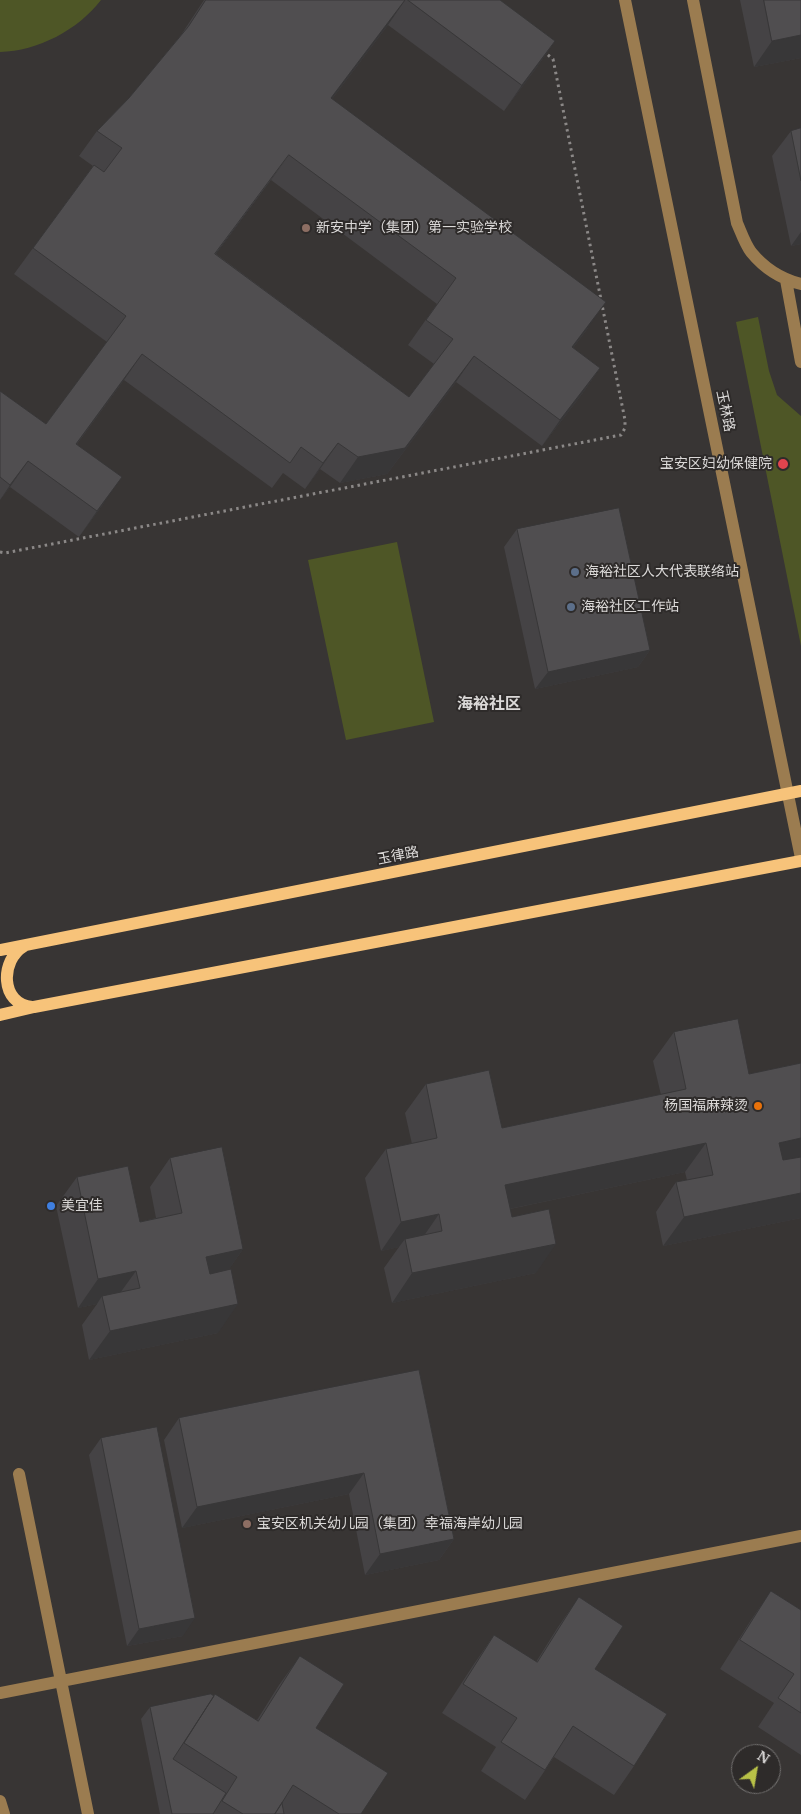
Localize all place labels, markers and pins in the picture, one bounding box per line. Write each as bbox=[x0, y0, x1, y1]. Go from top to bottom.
place label: 新安中学（集团）第一实验学校 bbox=[316, 220, 512, 236]
marker: 新安中学（集团）第一实验学校 bbox=[300, 222, 312, 234]
place label: 宝安区妇幼保健院 bbox=[660, 456, 772, 472]
marker: 宝安区妇幼保健院 bbox=[776, 457, 790, 471]
place label: 海裕社区人大代表联络站 bbox=[585, 564, 739, 580]
marker: 海裕社区人大代表联络站 bbox=[569, 566, 581, 578]
place label: 海裕社区工作站 bbox=[581, 599, 679, 615]
marker: 海裕社区工作站 bbox=[565, 601, 577, 613]
place label: 杨国福麻辣烫 bbox=[664, 1098, 748, 1114]
marker: 杨国福麻辣烫 bbox=[752, 1100, 764, 1112]
place label: 美宜佳 bbox=[61, 1198, 103, 1214]
marker: 美宜佳 bbox=[45, 1200, 57, 1212]
place label: 宝安区机关幼儿园（集团）幸福海岸幼儿园 bbox=[257, 1516, 523, 1532]
marker: 宝安区机关幼儿园（集团）幸福海岸幼儿园 bbox=[241, 1518, 253, 1530]

